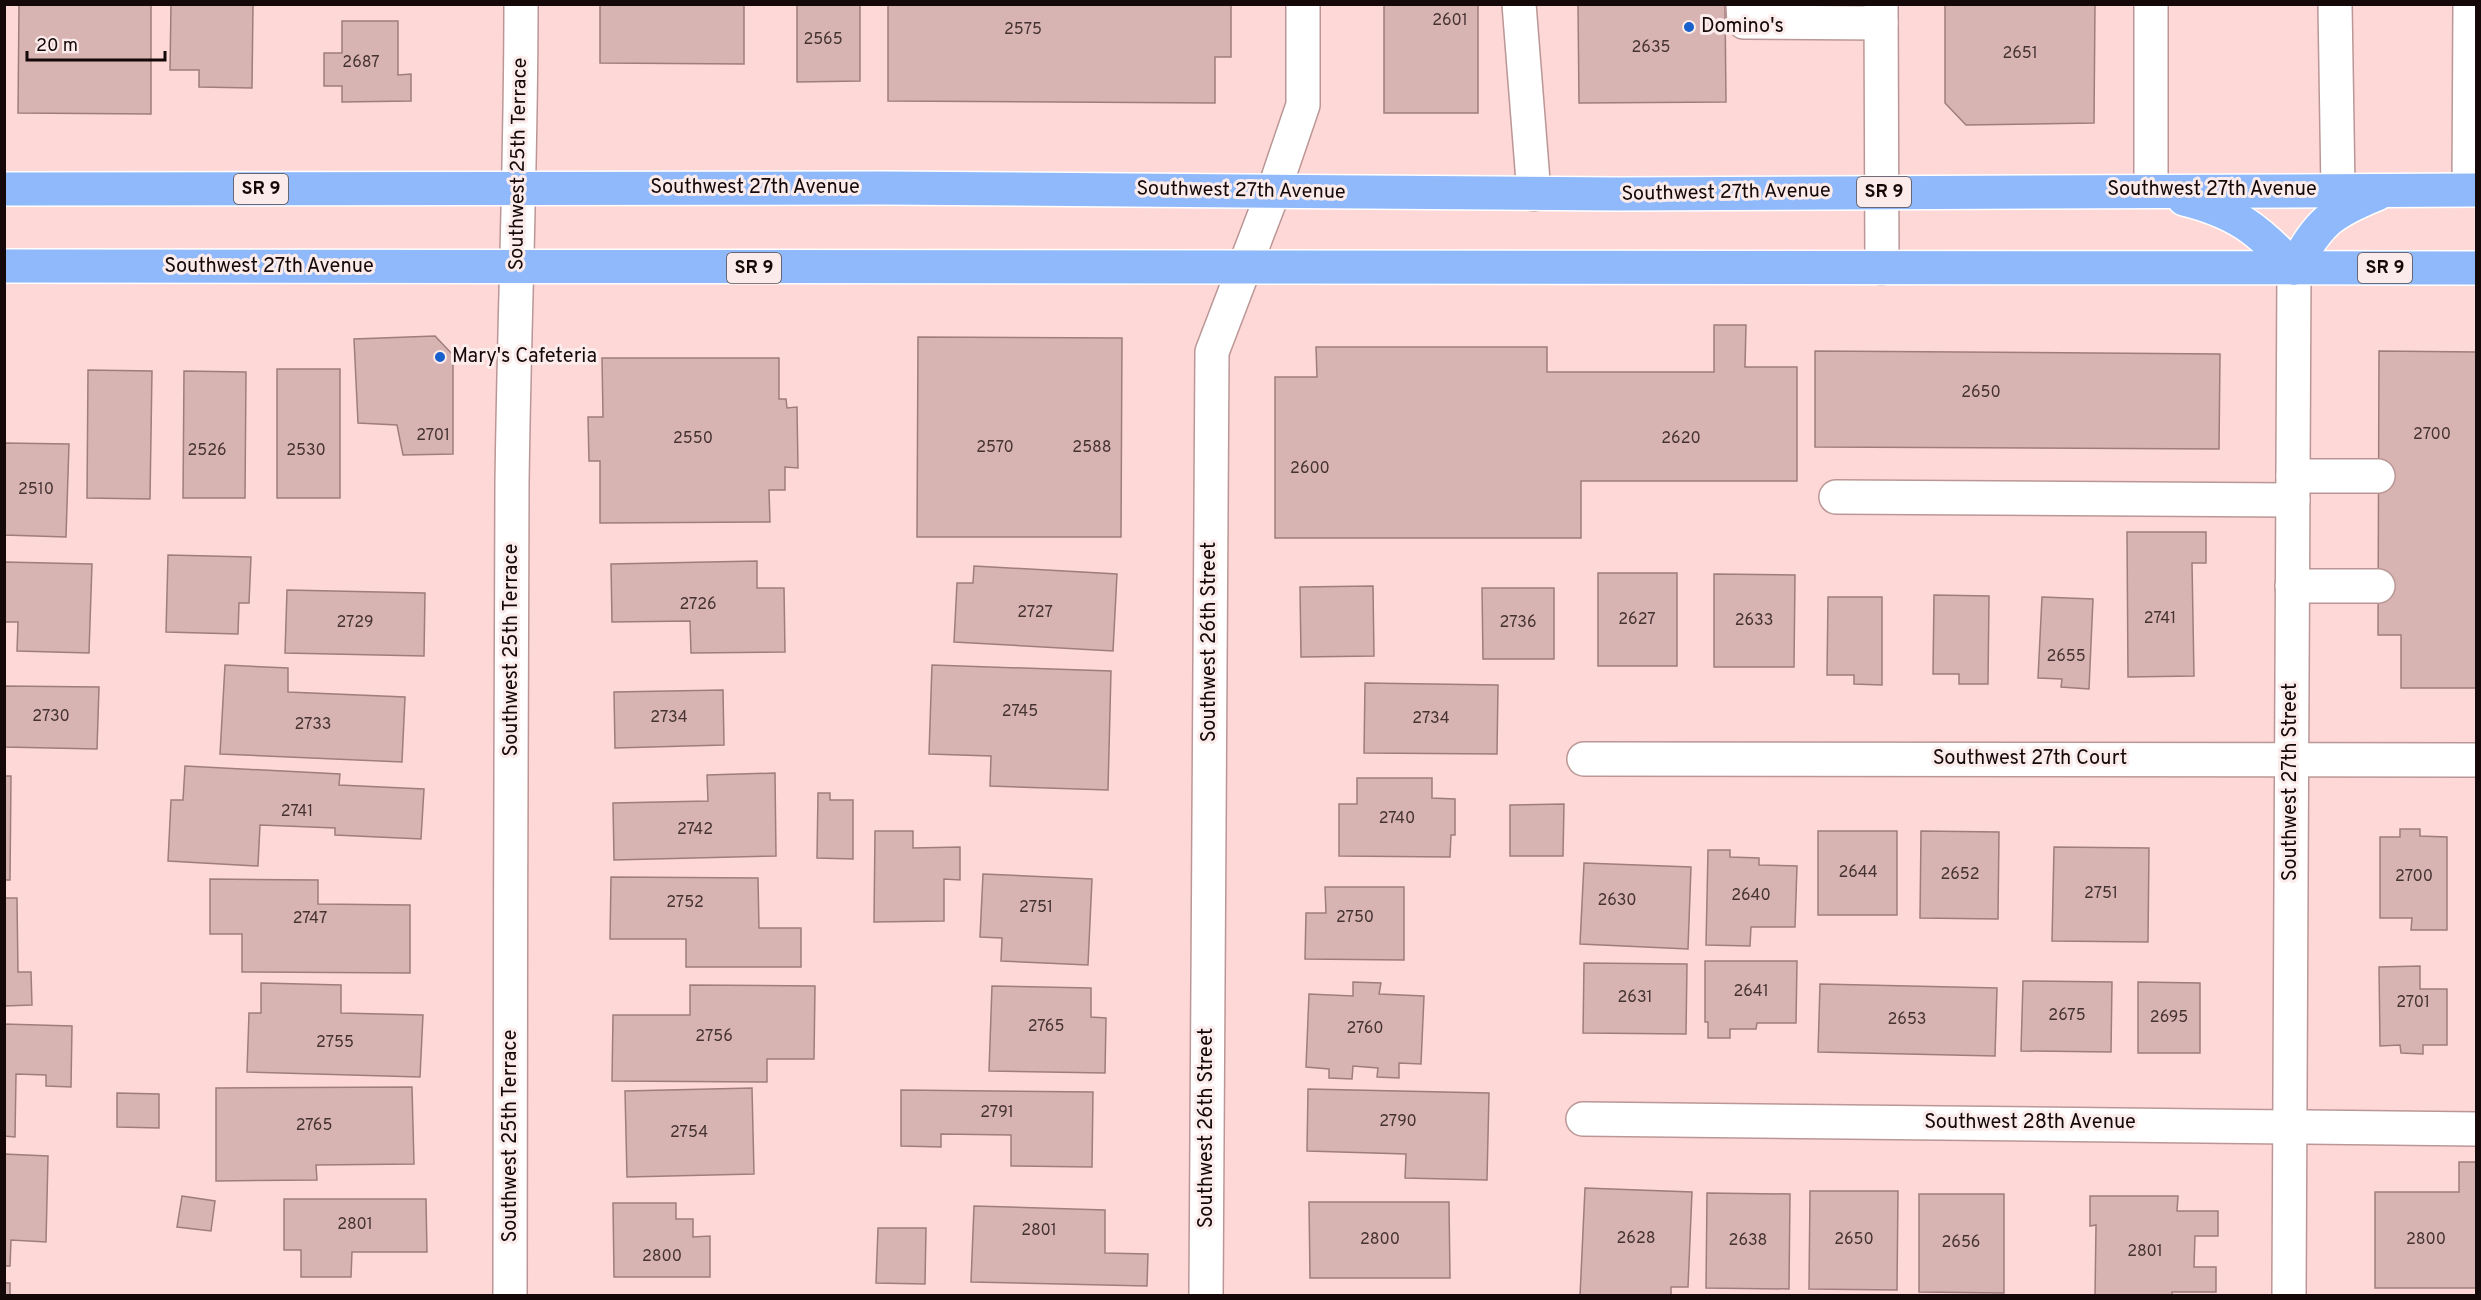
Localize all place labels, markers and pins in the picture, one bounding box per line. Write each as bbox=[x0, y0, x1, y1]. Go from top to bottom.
place label: Domino's bbox=[1701, 14, 1784, 40]
marker: Domino's bbox=[1682, 20, 1696, 34]
place label: Mary's Cafeteria bbox=[452, 344, 597, 370]
marker: Mary's Cafeteria bbox=[433, 350, 447, 364]

